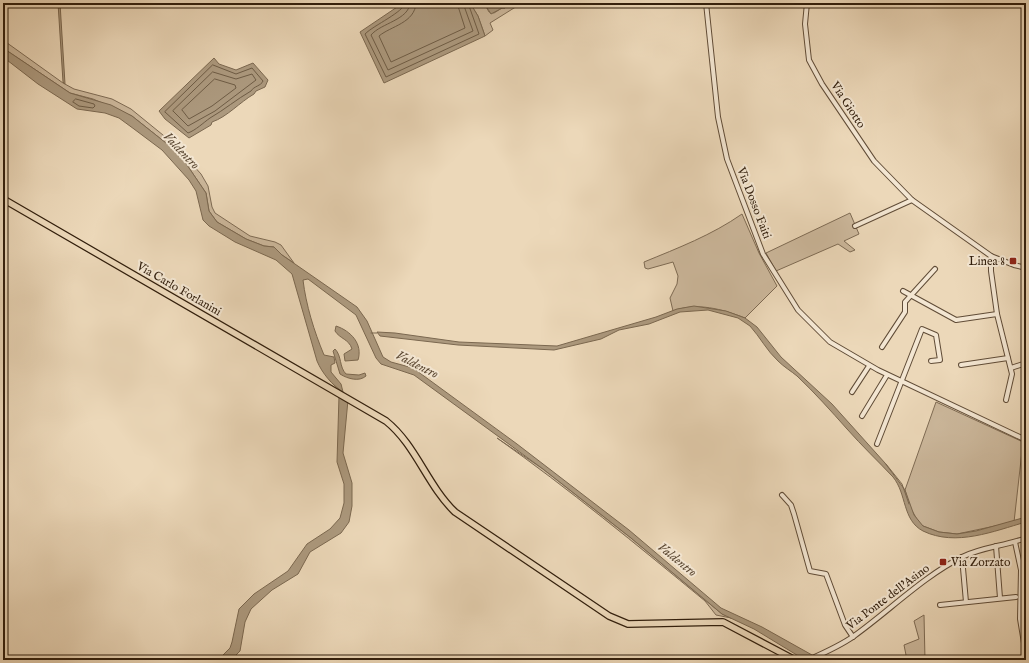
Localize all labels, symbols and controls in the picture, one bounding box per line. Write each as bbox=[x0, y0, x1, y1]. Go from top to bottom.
street label: Via Giotto bbox=[827, 78, 869, 132]
water label: Valdentro bbox=[159, 129, 203, 173]
street label: Via Dosso Faiti bbox=[733, 164, 775, 241]
place label: Linea 8 bbox=[969, 254, 1005, 269]
marker: Linea 8 bbox=[1008, 256, 1018, 266]
street label: Via Carlo Forlanini bbox=[133, 258, 224, 319]
water label: Valdentro bbox=[393, 347, 441, 383]
water label: Valdentro bbox=[654, 539, 700, 581]
place label: Via Zorzato bbox=[950, 555, 1011, 570]
marker: Via Zorzato bbox=[938, 557, 948, 567]
street label: Via Ponte dell'Asino bbox=[843, 561, 933, 634]

